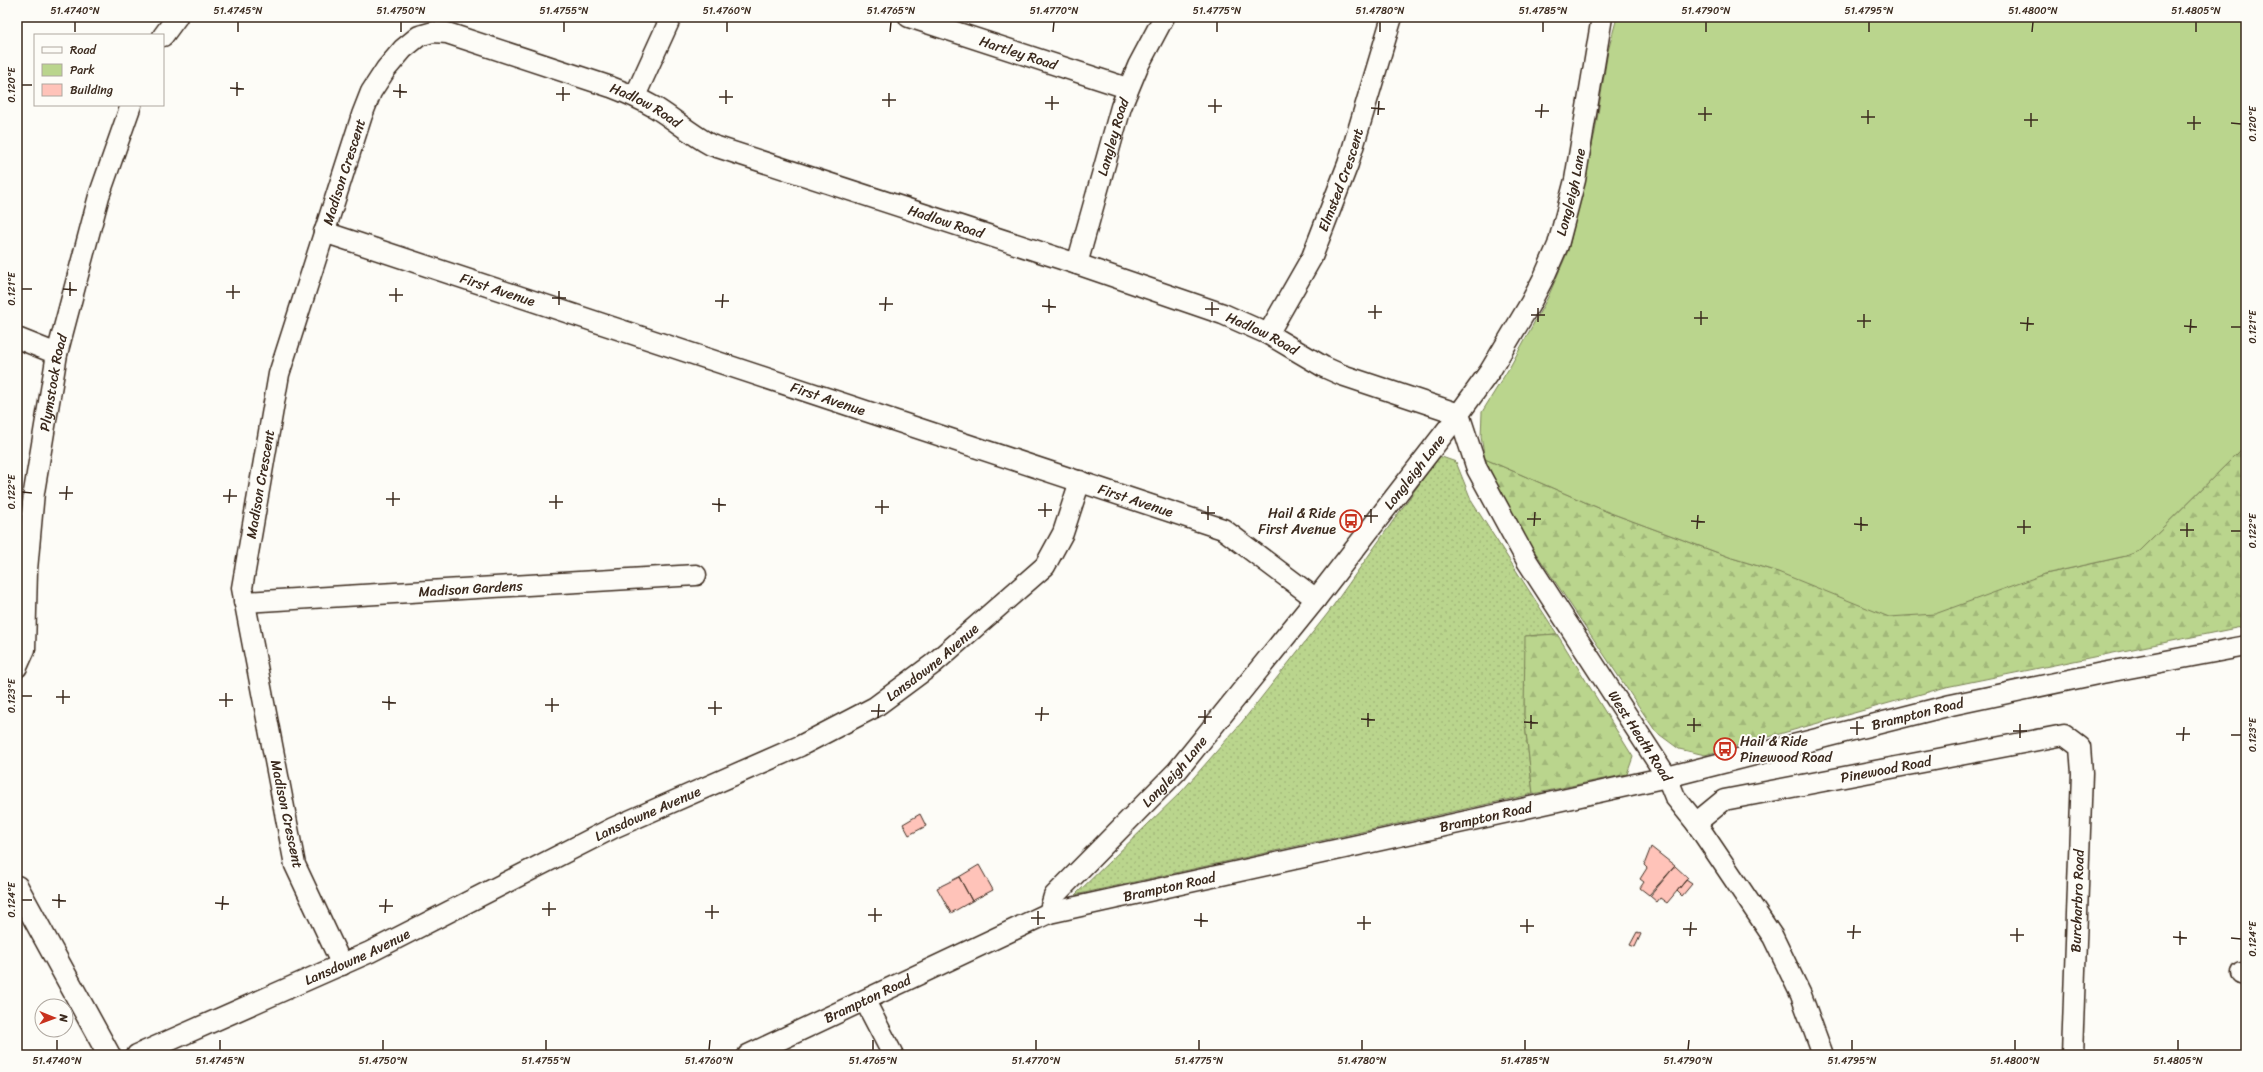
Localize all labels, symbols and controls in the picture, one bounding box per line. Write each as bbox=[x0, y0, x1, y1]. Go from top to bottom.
text: 51.4740°N bbox=[50, 2, 100, 20]
text: 51.4745°N bbox=[214, 2, 263, 20]
text: 51.4750°N bbox=[376, 2, 426, 20]
text: 51.4755°N bbox=[540, 2, 588, 20]
text: 51.4760°N bbox=[703, 2, 751, 20]
text: 51.4765°N bbox=[867, 2, 915, 20]
text: 51.4770°N bbox=[1030, 2, 1078, 20]
text: 51.4775°N bbox=[1193, 2, 1241, 20]
text: 51.4780°N bbox=[1356, 2, 1405, 20]
text: 51.4785°N bbox=[1519, 2, 1567, 20]
text: 51.4790°N bbox=[1681, 2, 1731, 20]
text: 51.4795°N bbox=[1845, 2, 1893, 20]
text: 51.4800°N bbox=[2008, 2, 2058, 20]
text: 51.4805°N bbox=[2171, 2, 2221, 20]
street label: Hartley Road bbox=[976, 29, 1062, 78]
legend bbox=[34, 34, 164, 106]
text: Road bbox=[70, 39, 97, 61]
text: Park bbox=[70, 59, 95, 81]
text: 0.120°E bbox=[3, 66, 21, 103]
street label: Hadlow Road bbox=[606, 76, 688, 136]
text: Building bbox=[70, 79, 113, 101]
street label: Langley Road bbox=[1090, 93, 1137, 179]
text: 0.120°E bbox=[2244, 105, 2262, 142]
street label: Madison Crescent bbox=[316, 116, 373, 228]
street label: Elmsted Crescent bbox=[1311, 125, 1371, 235]
street label: Longleigh Lane bbox=[1549, 146, 1593, 239]
street label: Hadlow Road bbox=[905, 198, 989, 246]
street label: First Avenue bbox=[457, 266, 539, 314]
text: 0.121°E bbox=[3, 271, 21, 306]
street label: Hadlow Road bbox=[1222, 305, 1305, 363]
text: 0.121°E bbox=[2244, 309, 2262, 344]
street label: Plymstock Road bbox=[32, 330, 75, 433]
street label: First Avenue bbox=[787, 375, 869, 423]
street label: Madison Crescent bbox=[239, 428, 282, 541]
street label: Longleigh Lane bbox=[1377, 429, 1452, 515]
text: 0.122°E bbox=[3, 473, 21, 510]
street label: First Avenue bbox=[1095, 477, 1177, 525]
place label: Hail & Ride First Avenue bbox=[1258, 501, 1336, 542]
bus stop icon: Hail & Ride First Avenue bbox=[1338, 508, 1364, 534]
text: 0.122°E bbox=[2244, 512, 2262, 549]
street label: Madison Gardens bbox=[418, 573, 524, 605]
street label: Lansdowne Avenue bbox=[880, 617, 985, 708]
text: 0.123°E bbox=[3, 677, 21, 713]
street label: West Heath Road bbox=[1601, 685, 1680, 788]
street label: Brampton Road bbox=[1869, 690, 1967, 738]
text: 0.123°E bbox=[2244, 716, 2262, 752]
place label: Hail & Ride Pinewood Road bbox=[1740, 729, 1833, 770]
street label: Longleigh Lane bbox=[1136, 730, 1214, 814]
bus stop icon: Hail & Ride Pinewood Road bbox=[1712, 736, 1738, 762]
street label: Pinewood Road bbox=[1838, 748, 1935, 790]
street label: Madison Crescent bbox=[263, 758, 310, 871]
street label: Lansdowne Avenue bbox=[590, 779, 705, 849]
street label: Brampton Road bbox=[1437, 795, 1536, 840]
street label: Burcharbro Road bbox=[2063, 848, 2092, 953]
street label: Brampton Road bbox=[1121, 864, 1220, 909]
text: 0.124°E bbox=[3, 881, 21, 918]
text: 0.124°E bbox=[2244, 920, 2262, 957]
street label: Lansdowne Avenue bbox=[300, 921, 415, 993]
street label: Brampton Road bbox=[820, 967, 917, 1031]
north arrow bbox=[34, 998, 74, 1038]
text: N bbox=[54, 1013, 73, 1023]
text: 51.4740°N bbox=[32, 1052, 82, 1070]
text: 51.4745°N bbox=[196, 1052, 245, 1070]
text: 51.4750°N bbox=[358, 1052, 408, 1070]
text: 51.4755°N bbox=[522, 1052, 570, 1070]
text: 51.4760°N bbox=[685, 1052, 733, 1070]
text: 51.4765°N bbox=[849, 1052, 897, 1070]
text: 51.4770°N bbox=[1012, 1052, 1060, 1070]
text: 51.4775°N bbox=[1175, 1052, 1223, 1070]
text: 51.4780°N bbox=[1338, 1052, 1387, 1070]
text: 51.4785°N bbox=[1501, 1052, 1549, 1070]
text: 51.4790°N bbox=[1663, 1052, 1713, 1070]
text: 51.4795°N bbox=[1828, 1052, 1876, 1070]
text: 51.4800°N bbox=[1990, 1052, 2040, 1070]
text: 51.4805°N bbox=[2153, 1052, 2203, 1070]

